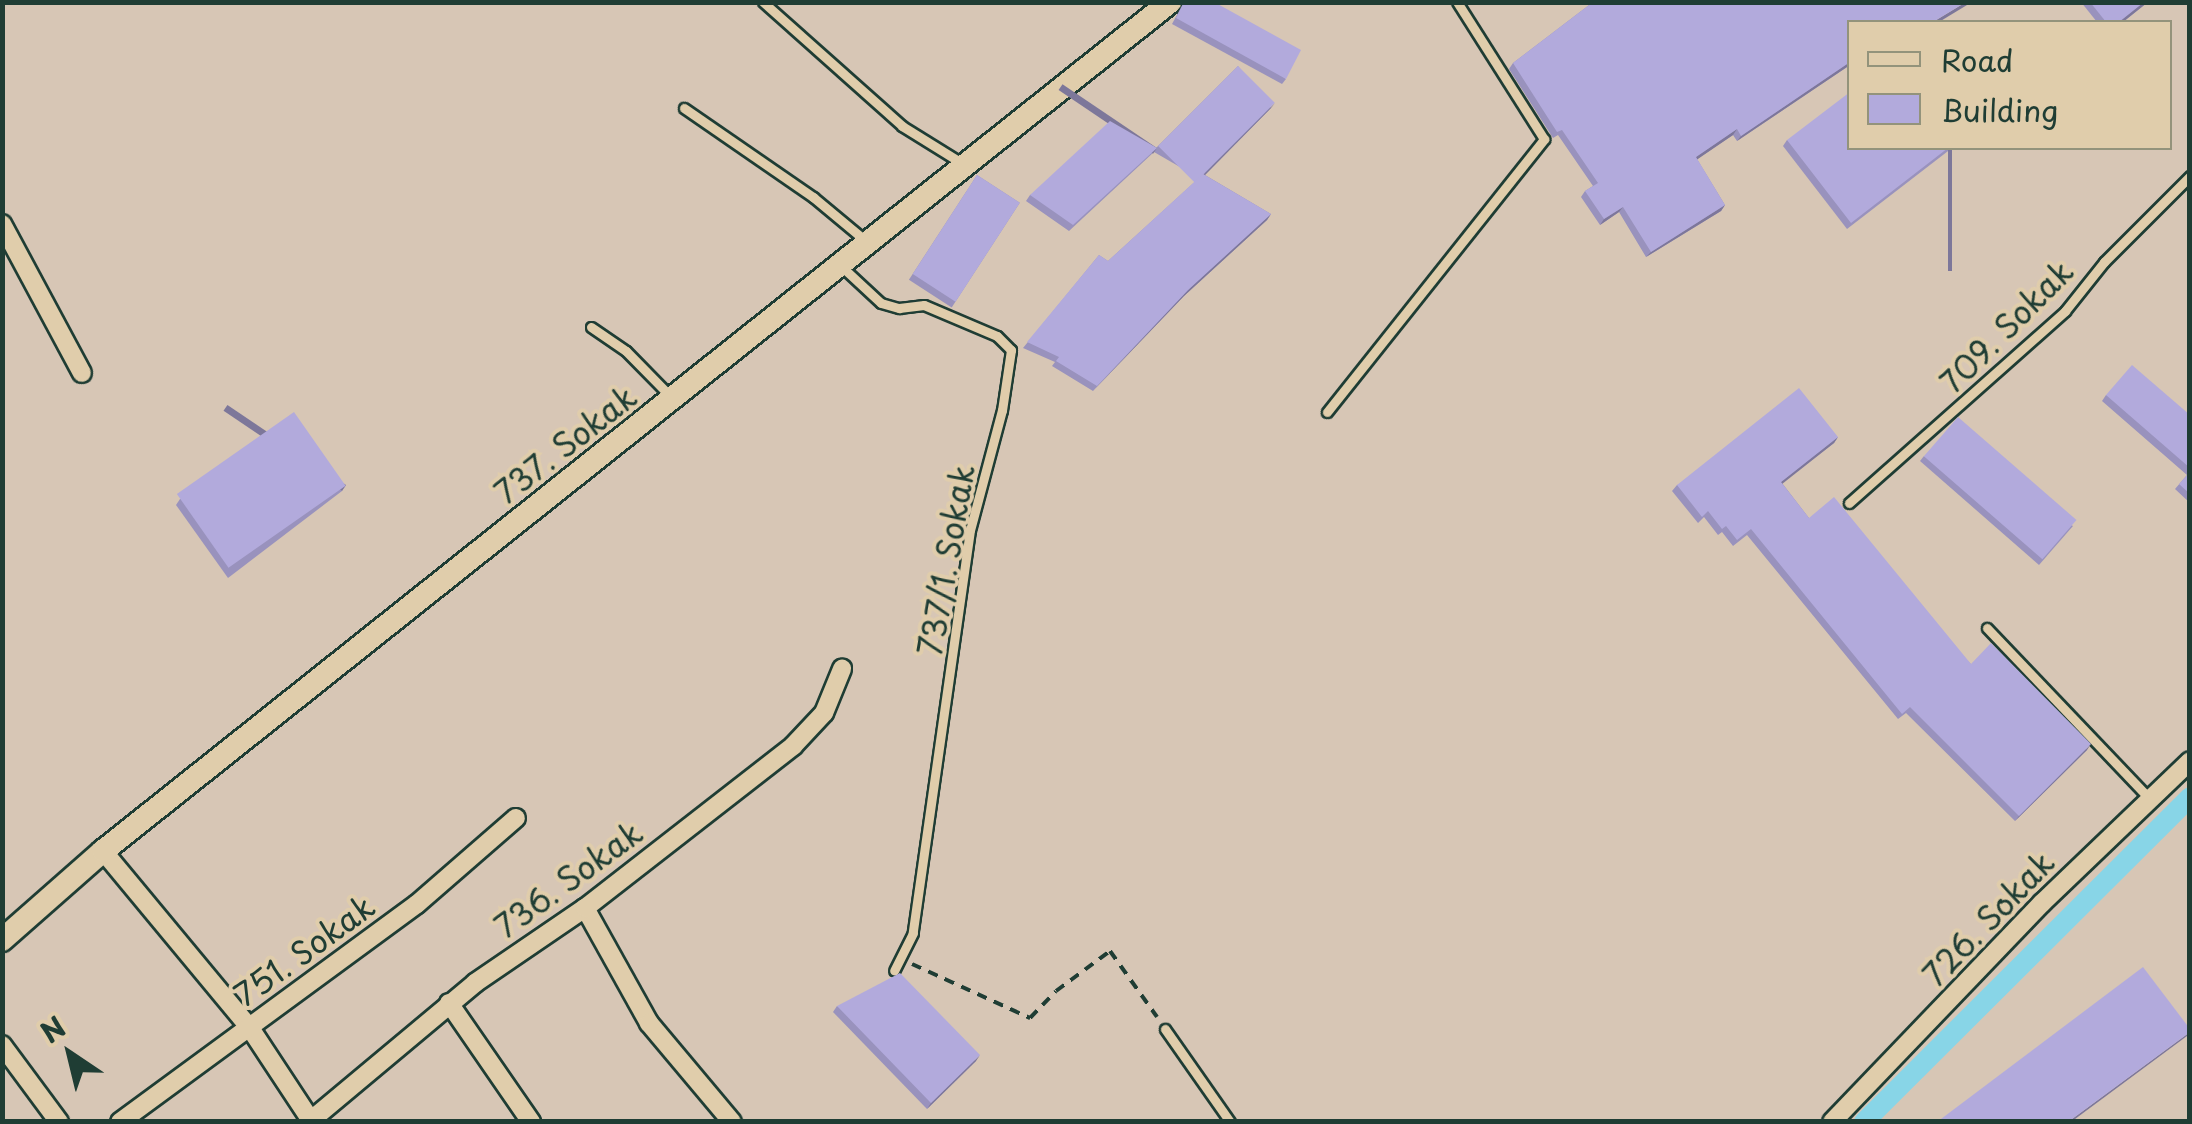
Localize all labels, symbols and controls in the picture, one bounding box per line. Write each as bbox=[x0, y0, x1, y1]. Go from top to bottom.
legend bbox=[1847, 20, 2172, 150]
text: Road bbox=[1941, 37, 2014, 82]
text: Building bbox=[1941, 87, 2058, 132]
street label: 709. Sokak bbox=[1932, 252, 2080, 400]
street label: 737. Sokak bbox=[486, 376, 644, 512]
street label: 737/1. Sokak bbox=[910, 459, 982, 661]
street label: 736. Sokak bbox=[486, 812, 650, 946]
street label: 726. Sokak bbox=[1913, 841, 2063, 995]
street label: 751. Sokak bbox=[225, 885, 383, 1015]
north arrow bbox=[20, 1004, 120, 1104]
text: N bbox=[31, 1005, 74, 1053]

